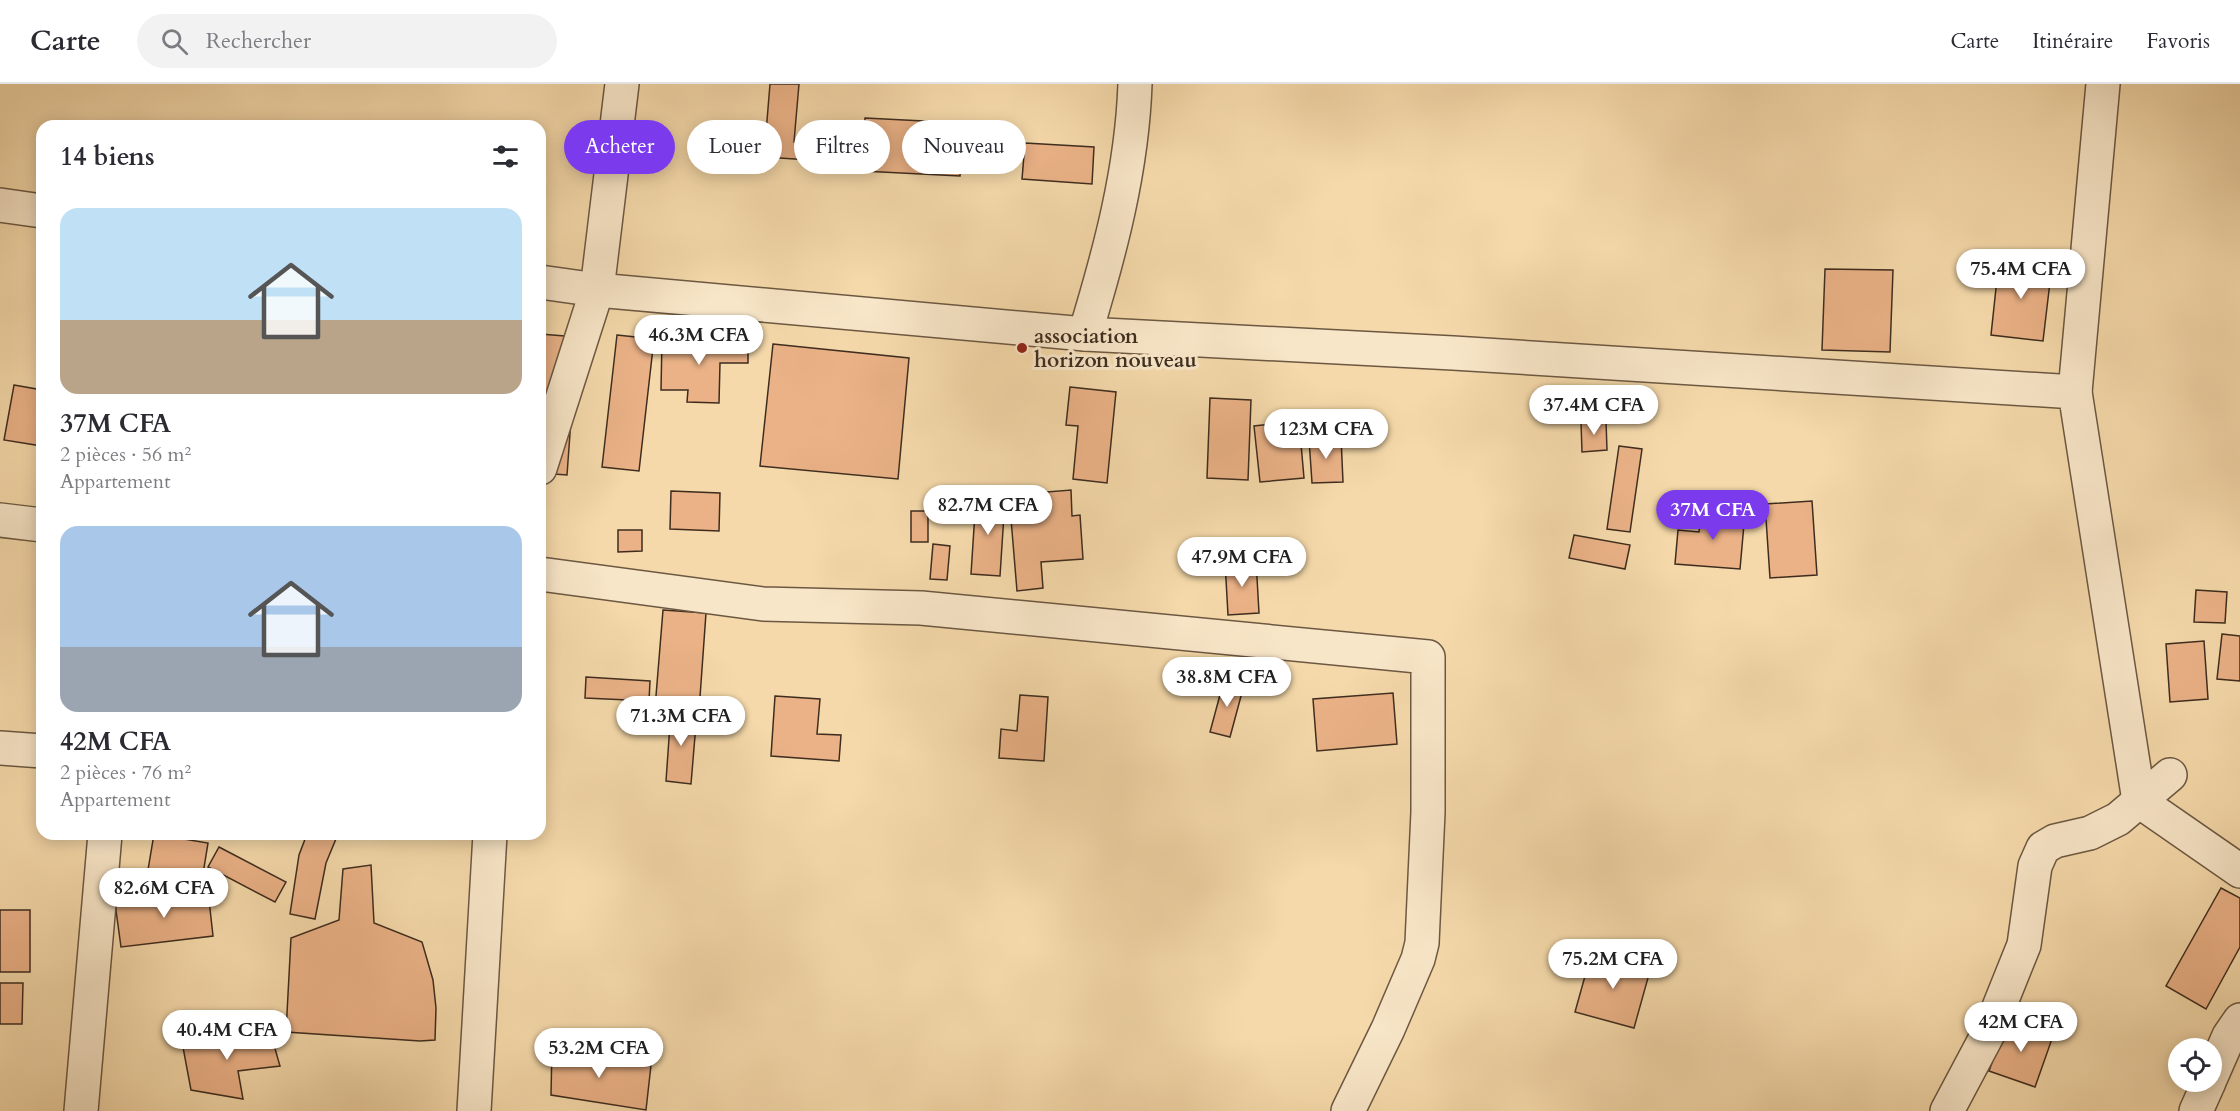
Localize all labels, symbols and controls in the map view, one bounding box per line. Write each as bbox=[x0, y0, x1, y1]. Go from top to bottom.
search box bbox=[137, 14, 557, 68]
text: Carte bbox=[30, 22, 101, 60]
icon: search bbox=[158, 25, 191, 58]
text: Rechercher bbox=[206, 26, 311, 56]
text: Carte bbox=[1950, 27, 1999, 56]
text: Itinéraire bbox=[2032, 27, 2113, 56]
text: Favoris bbox=[2146, 27, 2210, 56]
chip: Acheter bbox=[564, 120, 675, 174]
chip: Louer bbox=[687, 120, 782, 174]
chip: Filtres bbox=[794, 120, 890, 174]
chip: Nouveau bbox=[902, 120, 1026, 174]
text: 14 biens bbox=[60, 139, 155, 174]
icon: filters bbox=[489, 140, 522, 173]
icon: home bbox=[237, 247, 345, 355]
pin: 75.4M CFA bbox=[1952, 249, 2090, 300]
text: 75.4M CFA bbox=[1970, 255, 2072, 282]
pin: 46.3M CFA bbox=[630, 315, 768, 366]
text: 46.3M CFA bbox=[648, 321, 750, 348]
place label: association horizon nouveau bbox=[1034, 322, 1197, 375]
marker: association horizon nouveau bbox=[1015, 341, 1029, 355]
pin: 37.4M CFA bbox=[1525, 385, 1663, 436]
text: 37.4M CFA bbox=[1543, 391, 1645, 418]
text: 37M CFA bbox=[60, 406, 171, 441]
pin: 123M CFA bbox=[1264, 409, 1388, 460]
text: 123M CFA bbox=[1278, 415, 1374, 442]
text: 2 pièces · 56 m² bbox=[60, 441, 191, 468]
text: Appartement bbox=[60, 468, 171, 495]
pin: 82.7M CFA bbox=[919, 485, 1057, 536]
pin: 37M CFA bbox=[1658, 490, 1768, 541]
text: 82.7M CFA bbox=[937, 491, 1039, 518]
text: 37M CFA bbox=[1670, 496, 1756, 523]
pin: 47.9M CFA bbox=[1173, 537, 1311, 588]
text: 47.9M CFA bbox=[1191, 543, 1293, 570]
icon: home bbox=[237, 565, 345, 673]
pin: 38.8M CFA bbox=[1158, 657, 1296, 708]
text: 38.8M CFA bbox=[1176, 663, 1278, 690]
pin: 71.3M CFA bbox=[612, 696, 750, 747]
text: 71.3M CFA bbox=[630, 702, 732, 729]
text: 42M CFA bbox=[60, 724, 171, 759]
text: 2 pièces · 76 m² bbox=[60, 759, 191, 786]
text: Appartement bbox=[60, 786, 171, 813]
pin: 82.6M CFA bbox=[95, 868, 233, 919]
text: 82.6M CFA bbox=[113, 874, 215, 901]
pin: 75.2M CFA bbox=[1544, 939, 1682, 990]
text: 75.2M CFA bbox=[1562, 945, 1664, 972]
pin: 42M CFA bbox=[1966, 1002, 2076, 1053]
text: 42M CFA bbox=[1978, 1008, 2064, 1035]
pin: 40.4M CFA bbox=[158, 1010, 296, 1061]
text: 40.4M CFA bbox=[176, 1016, 278, 1043]
pin: 53.2M CFA bbox=[530, 1028, 668, 1079]
text: 53.2M CFA bbox=[548, 1034, 650, 1061]
map controls bbox=[2168, 1038, 2222, 1092]
button: locate bbox=[2168, 1038, 2222, 1092]

